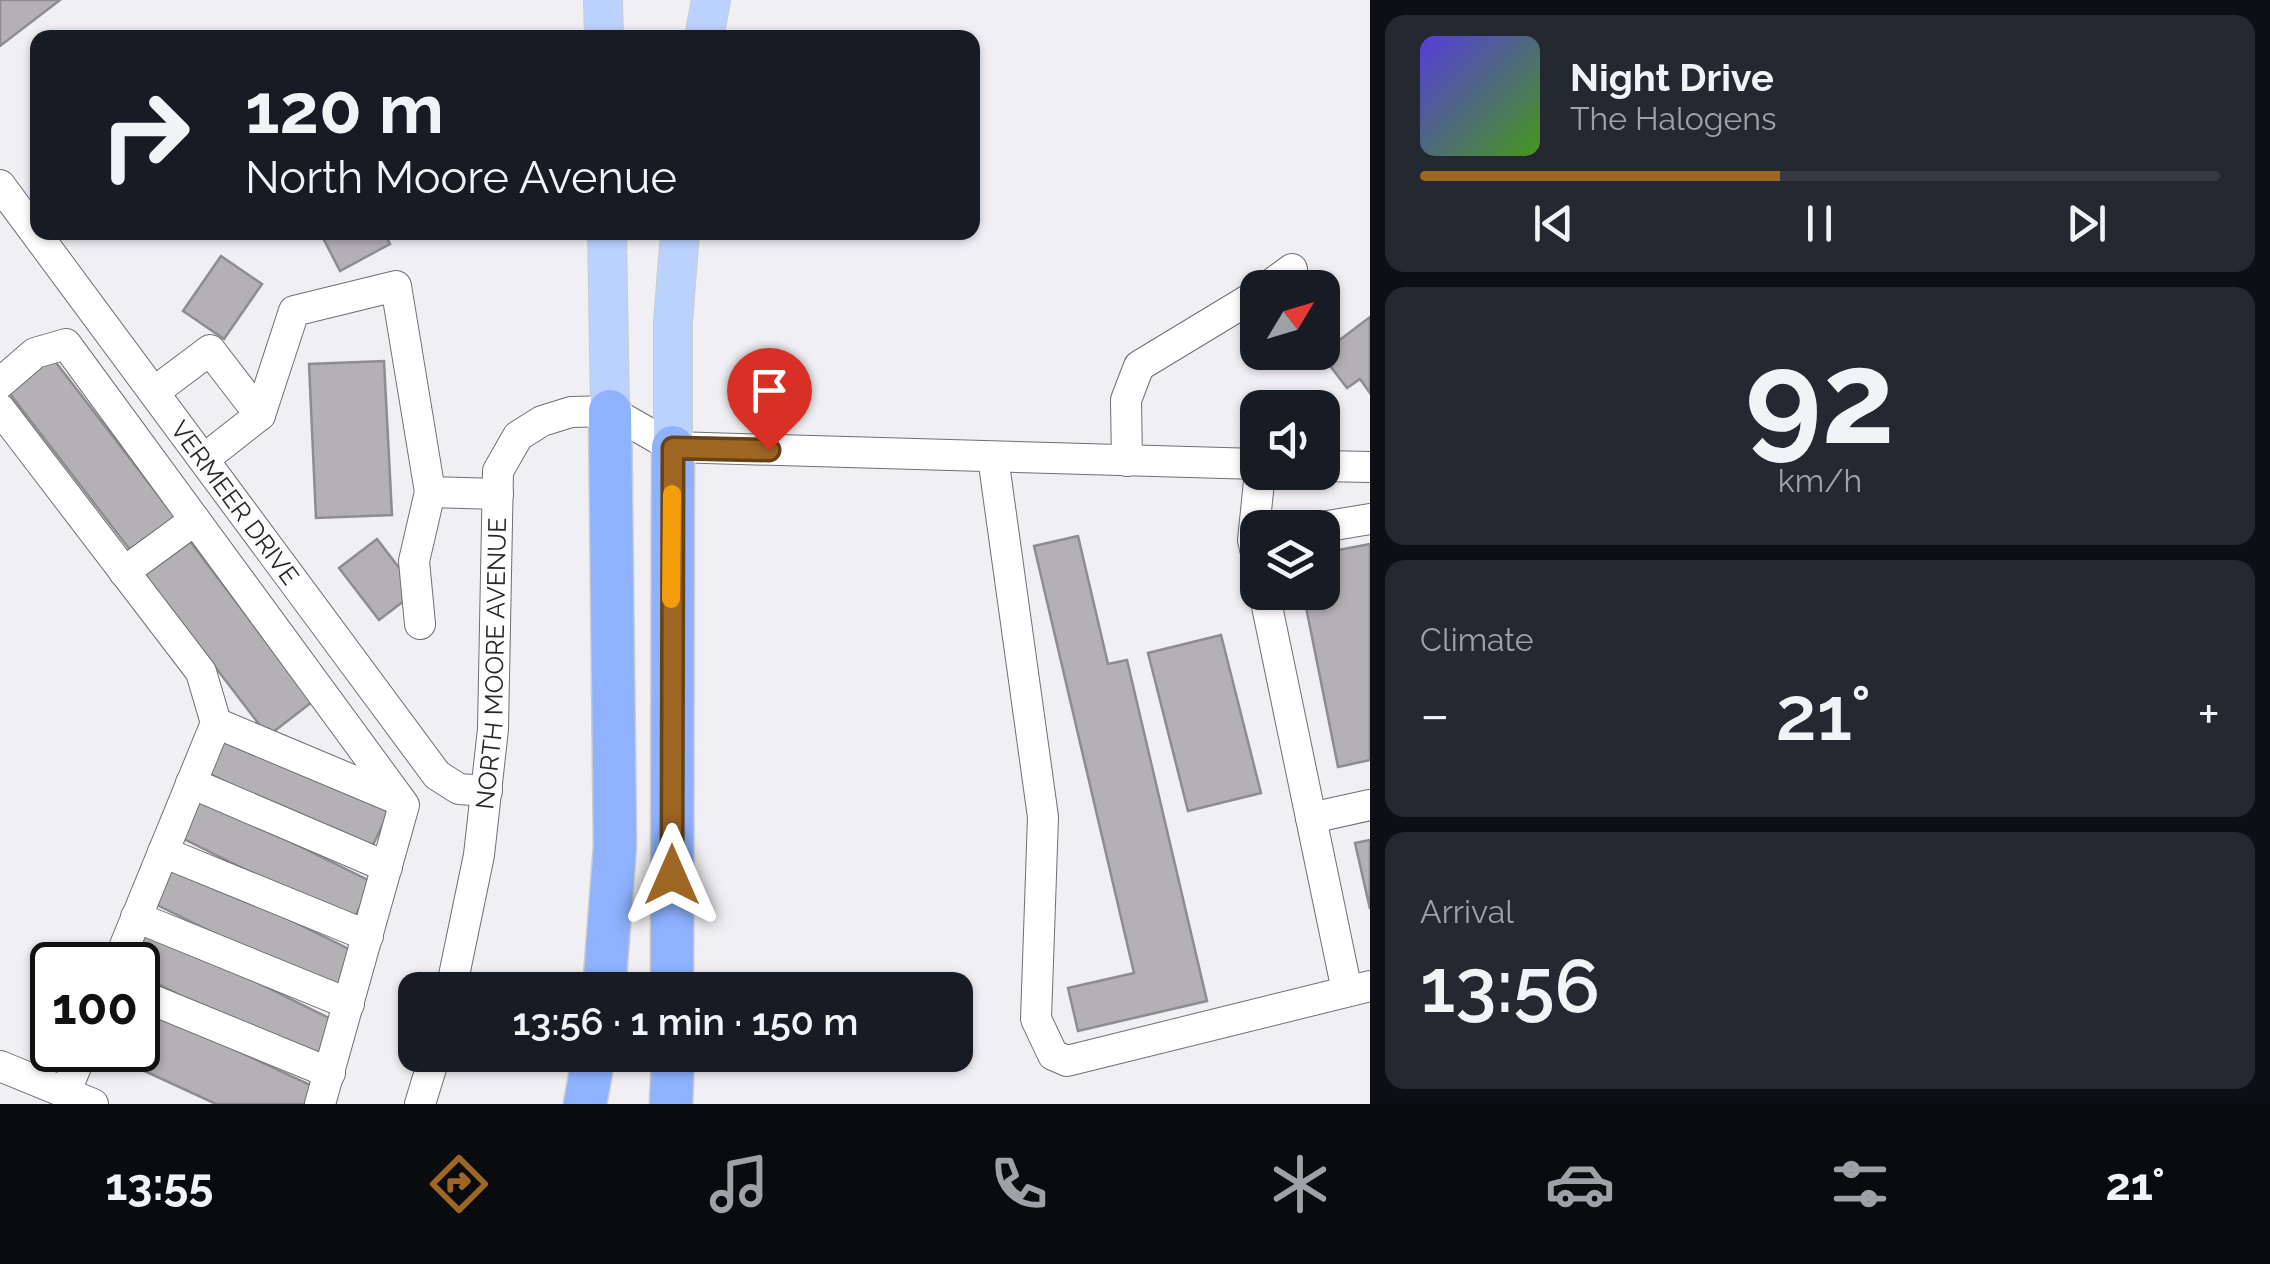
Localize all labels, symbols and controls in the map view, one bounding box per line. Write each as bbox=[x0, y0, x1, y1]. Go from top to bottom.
text: Night Drive bbox=[1570, 55, 1774, 100]
text: 120 m bbox=[245, 67, 444, 149]
icon: right bbox=[80, 70, 210, 200]
text: The Halogens bbox=[1570, 100, 1776, 137]
text: North Moore Avenue bbox=[245, 151, 677, 204]
icon: previous bbox=[1526, 196, 1581, 251]
icon: pause bbox=[1792, 196, 1847, 251]
icon: next bbox=[2059, 196, 2114, 251]
north arrow bbox=[1240, 270, 1340, 370]
map controls bbox=[1240, 270, 1340, 610]
text: 92 bbox=[1745, 321, 1895, 473]
pin bbox=[727, 348, 812, 451]
icon: arrive bbox=[742, 363, 797, 418]
button: sound bbox=[1240, 390, 1340, 490]
street label: VERMEER DRIVE bbox=[165, 415, 306, 590]
text: km/h bbox=[1778, 462, 1862, 499]
button: layers bbox=[1240, 510, 1340, 610]
street label: NORTH MOORE AVENUE bbox=[469, 517, 512, 811]
text: Climate bbox=[1420, 621, 1534, 658]
text: 21° bbox=[1776, 669, 1871, 758]
text: − bbox=[1420, 682, 1450, 747]
text: + bbox=[2197, 682, 2220, 747]
position arrow bbox=[620, 823, 724, 927]
text: Arrival bbox=[1420, 893, 1514, 930]
text: 13:56 bbox=[1420, 941, 1600, 1030]
speed limit sign: 100 bbox=[30, 942, 160, 1072]
text: 13:56 · 1 min · 150 m bbox=[512, 999, 859, 1044]
icon: directions bbox=[424, 1149, 494, 1219]
icon: music bbox=[704, 1149, 774, 1219]
icon: phone bbox=[984, 1149, 1054, 1219]
icon: climate bbox=[1265, 1149, 1335, 1219]
icon: car bbox=[1545, 1149, 1615, 1219]
icon: filters bbox=[1825, 1149, 1895, 1219]
text: 13:55 bbox=[105, 1158, 213, 1211]
text: 21° bbox=[2105, 1158, 2165, 1211]

